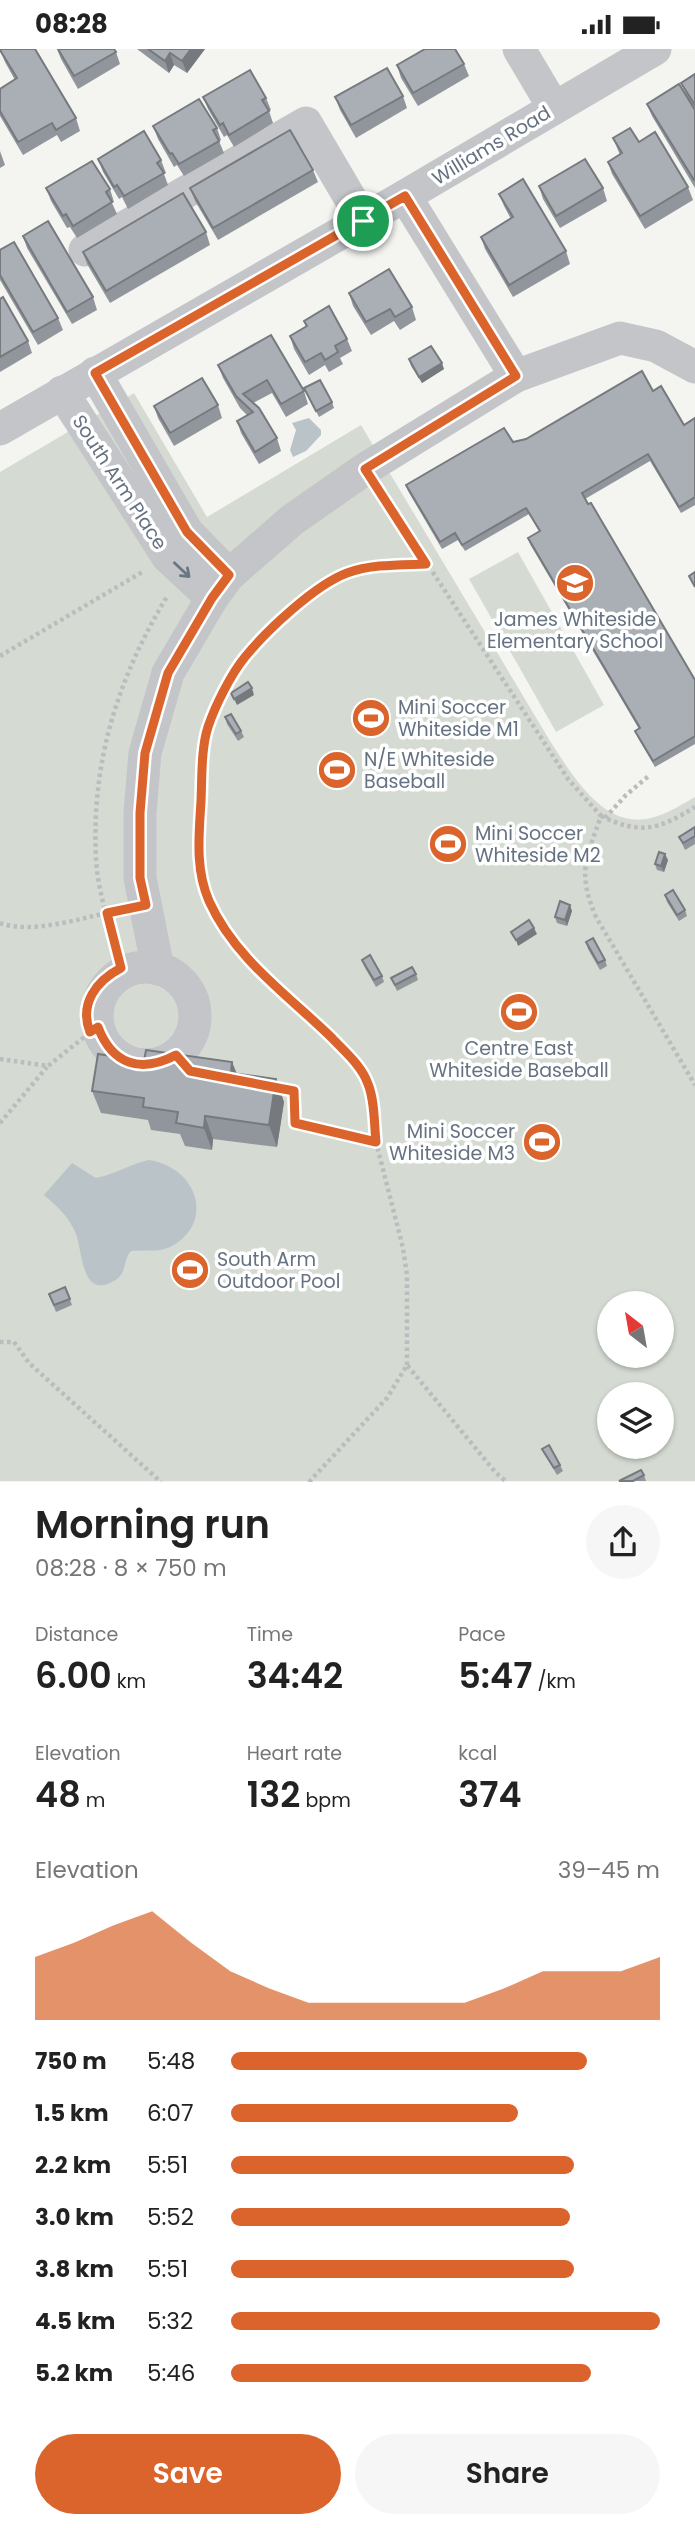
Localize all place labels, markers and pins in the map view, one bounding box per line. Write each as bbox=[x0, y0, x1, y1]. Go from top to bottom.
pin bbox=[333, 191, 393, 251]
school or university icon: James Whiteside Elementary School bbox=[554, 562, 596, 604]
place label: James Whiteside Elementary School bbox=[487, 606, 663, 655]
place label: Mini Soccer Whiteside M1 bbox=[398, 694, 519, 743]
sports icon: Mini Soccer Whiteside M1 bbox=[350, 697, 392, 739]
place label: N/E Whiteside Baseball bbox=[364, 746, 495, 795]
sports icon: N/E Whiteside Baseball bbox=[316, 749, 358, 791]
place label: Mini Soccer Whiteside M2 bbox=[475, 820, 601, 869]
sports icon: Mini Soccer Whiteside M2 bbox=[427, 823, 469, 865]
sports icon: Centre East Whiteside Baseball bbox=[498, 991, 540, 1033]
place label: Centre East Whiteside Baseball bbox=[429, 1035, 609, 1084]
place label: Mini Soccer Whiteside M3 bbox=[389, 1118, 515, 1167]
sports icon: Mini Soccer Whiteside M3 bbox=[521, 1121, 563, 1163]
place label: South Arm Outdoor Pool bbox=[217, 1246, 340, 1295]
sports icon: South Arm Outdoor Pool bbox=[169, 1249, 211, 1291]

